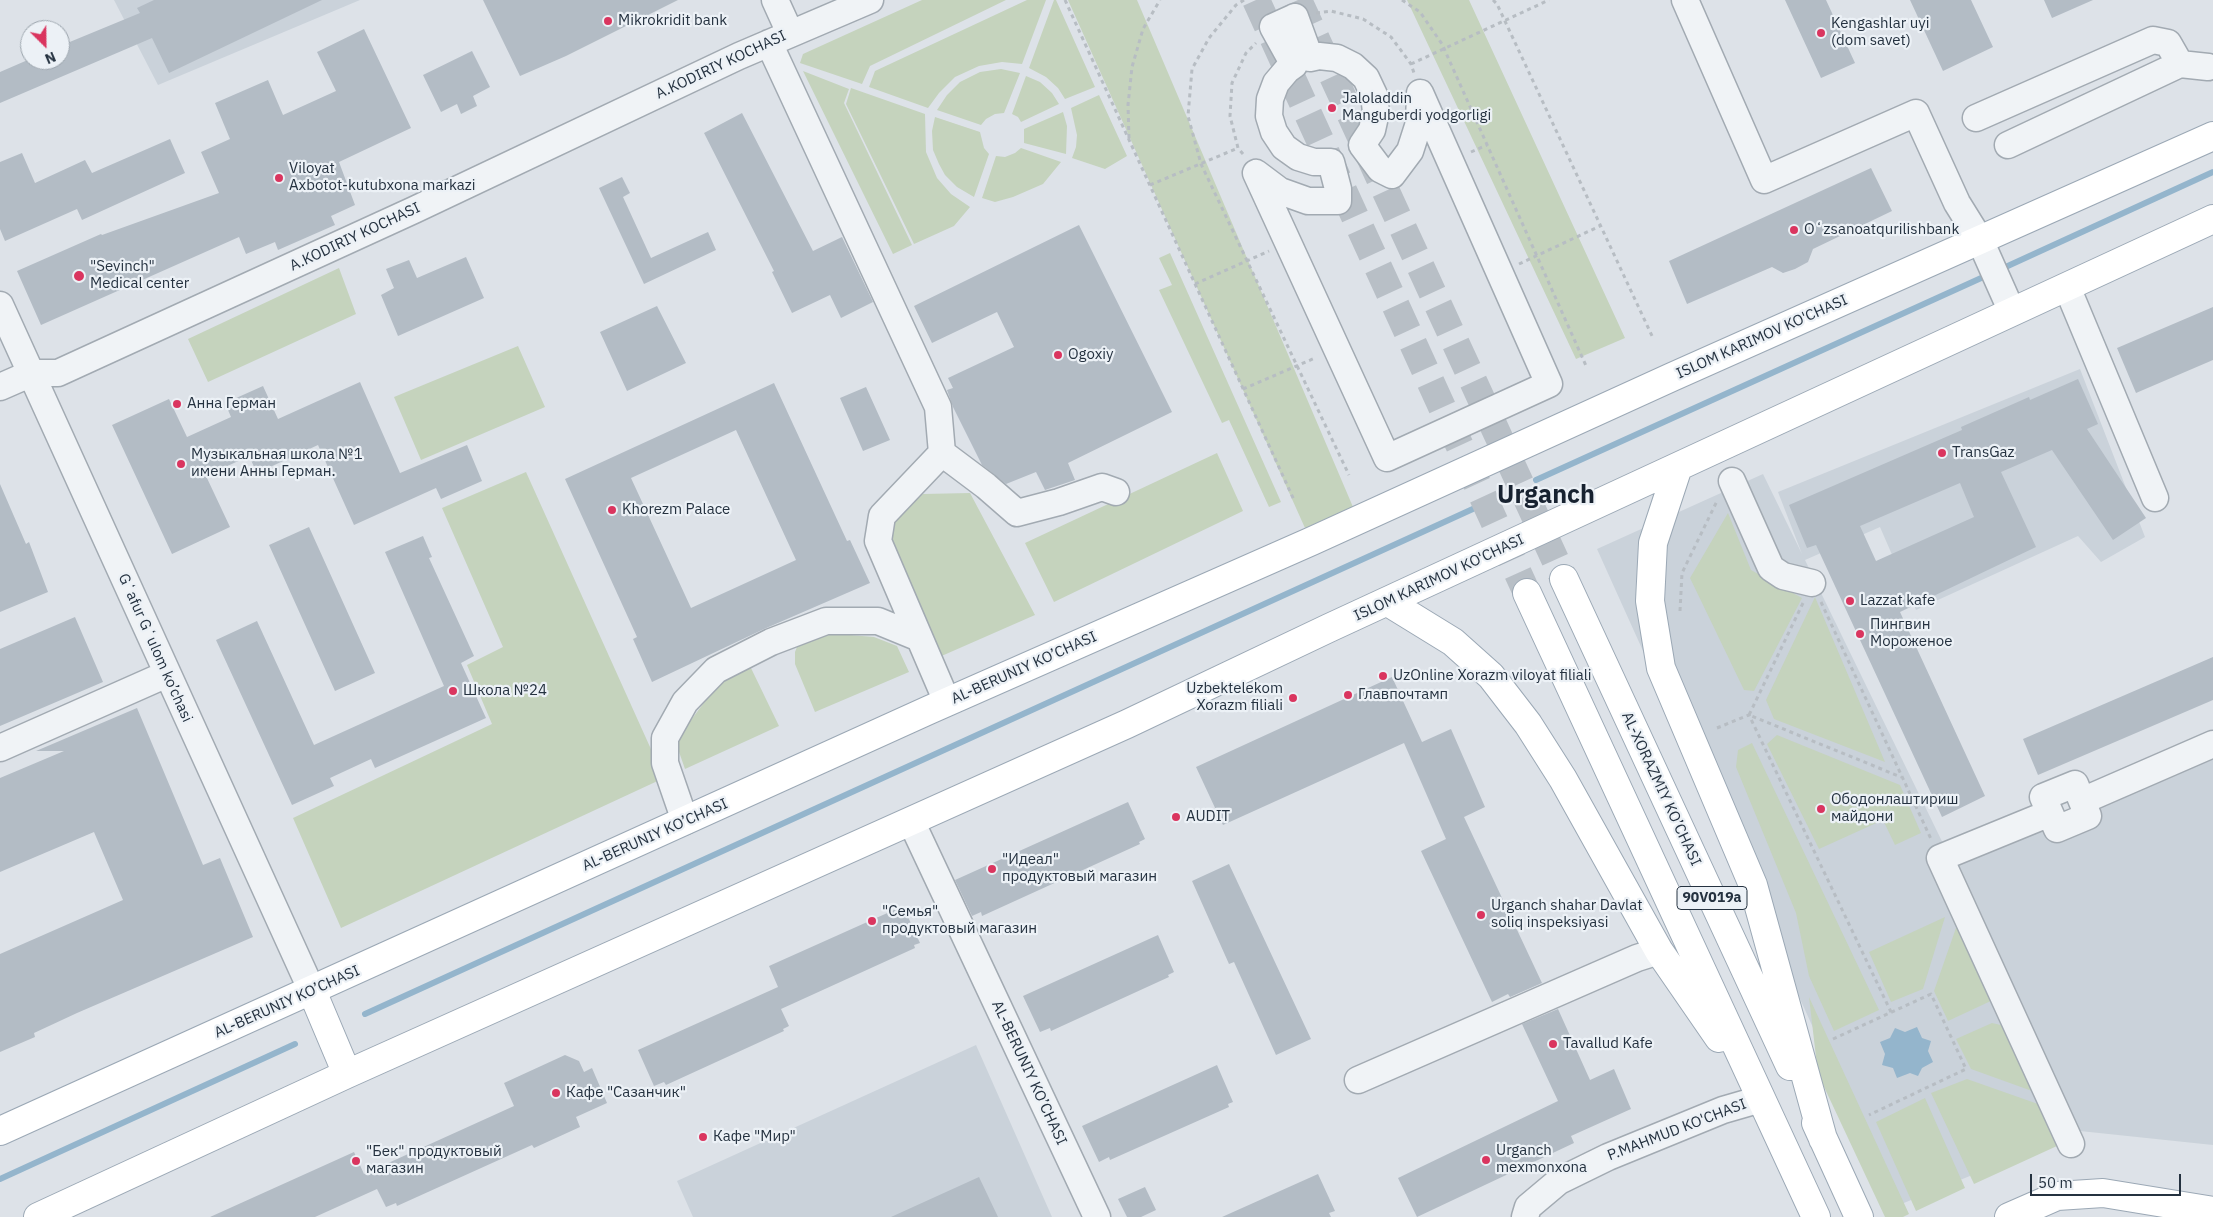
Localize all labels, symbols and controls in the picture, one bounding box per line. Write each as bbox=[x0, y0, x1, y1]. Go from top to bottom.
place label: Mikrokridit bank bbox=[618, 12, 727, 30]
marker: Mikrokridit bank bbox=[602, 15, 614, 27]
place label: Kengashlar uyi (dom savet) bbox=[1831, 15, 1929, 50]
north arrow bbox=[20, 20, 70, 70]
street label: A.KODIRIY KOCHASI bbox=[653, 27, 789, 103]
marker: Kengashlar uyi (dom savet) bbox=[1815, 27, 1827, 39]
text: N bbox=[42, 48, 59, 68]
place label: Jaloladdin Manguberdi yodgorligi bbox=[1342, 90, 1491, 125]
marker: Jaloladdin Manguberdi yodgorligi bbox=[1326, 102, 1338, 114]
place label: Viloyat Axbotot-kutubxona markazi bbox=[289, 160, 476, 195]
marker: Viloyat Axbotot-kutubxona markazi bbox=[273, 172, 285, 184]
street label: A.KODIRIY KOCHASI bbox=[287, 199, 423, 275]
place label: Oʻzsanoatqurilishbank bbox=[1804, 221, 1959, 239]
marker: Oʻzsanoatqurilishbank bbox=[1788, 224, 1800, 236]
place label: "Sevinch" Medical center bbox=[90, 258, 189, 293]
marker: "Sevinch" Medical center bbox=[72, 269, 86, 283]
street label: ISLOM KARIMOV KO'CHASI bbox=[1674, 291, 1850, 383]
place label: Ogoxiy bbox=[1068, 346, 1114, 364]
marker: Ogoxiy bbox=[1052, 349, 1064, 361]
place label: Анна Герман bbox=[187, 395, 276, 413]
marker: Анна Герман bbox=[171, 398, 183, 410]
place label: TransGaz bbox=[1952, 444, 2015, 462]
place label: Музыкальная школа №1 имени Анны Герман. bbox=[191, 446, 363, 481]
marker: TransGaz bbox=[1936, 447, 1948, 459]
marker: Музыкальная школа №1 имени Анны Герман. bbox=[175, 458, 187, 470]
district label: Urganch bbox=[1497, 481, 1595, 511]
place label: Khorezm Palace bbox=[622, 501, 730, 519]
marker: Khorezm Palace bbox=[606, 504, 618, 516]
street label: ISLOM KARIMOV KO'CHASI bbox=[1351, 531, 1527, 625]
street label: Gʻafur Gʻulom ko’chasi bbox=[114, 571, 196, 725]
place label: Lazzat kafe bbox=[1860, 592, 1935, 610]
marker: Lazzat kafe bbox=[1844, 595, 1856, 607]
place label: Пингвин Мороженое bbox=[1870, 616, 1952, 651]
street label: AL-BERUNIY KO’CHASI bbox=[948, 628, 1100, 708]
marker: Пингвин Мороженое bbox=[1854, 628, 1866, 640]
place label: UzOnline Xorazm viloyat filiali bbox=[1393, 667, 1592, 685]
marker: UzOnline Xorazm viloyat filiali bbox=[1377, 670, 1389, 682]
place label: Uzbektelekom Xorazm filiali bbox=[1186, 680, 1283, 715]
place label: Школа №24 bbox=[463, 682, 547, 700]
marker: Школа №24 bbox=[447, 685, 459, 697]
place label: Главпочтамп bbox=[1358, 686, 1448, 704]
marker: Главпочтамп bbox=[1342, 689, 1354, 701]
marker: Uzbektelekom Xorazm filiali bbox=[1287, 692, 1299, 704]
street label: AL-XORAZMIY KO’CHASI bbox=[1617, 709, 1705, 869]
place label: Ободонлаштириш майдони bbox=[1831, 791, 1958, 826]
street label: AL-BERUNIY KO’CHASI bbox=[579, 795, 731, 875]
marker: Ободонлаштириш майдони bbox=[1815, 803, 1827, 815]
place label: AUDIT bbox=[1186, 808, 1230, 826]
marker: AUDIT bbox=[1170, 811, 1182, 823]
place label: "Идеал" продуктовый магазин bbox=[1002, 851, 1157, 886]
marker: "Идеал" продуктовый магазин bbox=[986, 863, 998, 875]
road number: 90V019a bbox=[1677, 886, 1747, 910]
place label: Urganch shahar Davlat soliq inspeksiyasi bbox=[1491, 897, 1642, 932]
place label: "Семья" продуктовый магазин bbox=[882, 903, 1037, 938]
marker: Urganch shahar Davlat soliq inspeksiyasi bbox=[1475, 909, 1487, 921]
marker: "Семья" продуктовый магазин bbox=[866, 915, 878, 927]
street label: AL-BERUNIY KO’CHASI bbox=[211, 962, 363, 1042]
street label: AL-BERUNIY KO’CHASI bbox=[988, 998, 1070, 1148]
place label: Tavallud Kafe bbox=[1563, 1035, 1653, 1053]
marker: Tavallud Kafe bbox=[1547, 1038, 1559, 1050]
place label: Кафе "Сазанчик" bbox=[566, 1084, 686, 1102]
marker: Кафе "Сазанчик" bbox=[550, 1087, 562, 1099]
street label: P.MAHMUD KO'CHASI bbox=[1605, 1095, 1749, 1165]
place label: Кафе "Мир" bbox=[713, 1128, 796, 1146]
marker: Кафе "Мир" bbox=[697, 1131, 709, 1143]
place label: Urganch mexmonxona bbox=[1496, 1142, 1587, 1177]
place label: "Бек" продуктовый магазин bbox=[366, 1143, 502, 1178]
marker: Urganch mexmonxona bbox=[1480, 1154, 1492, 1166]
marker: "Бек" продуктовый магазин bbox=[350, 1155, 362, 1167]
scale bar bbox=[2033, 1164, 2184, 1196]
text: 50 m bbox=[2038, 1173, 2073, 1192]

